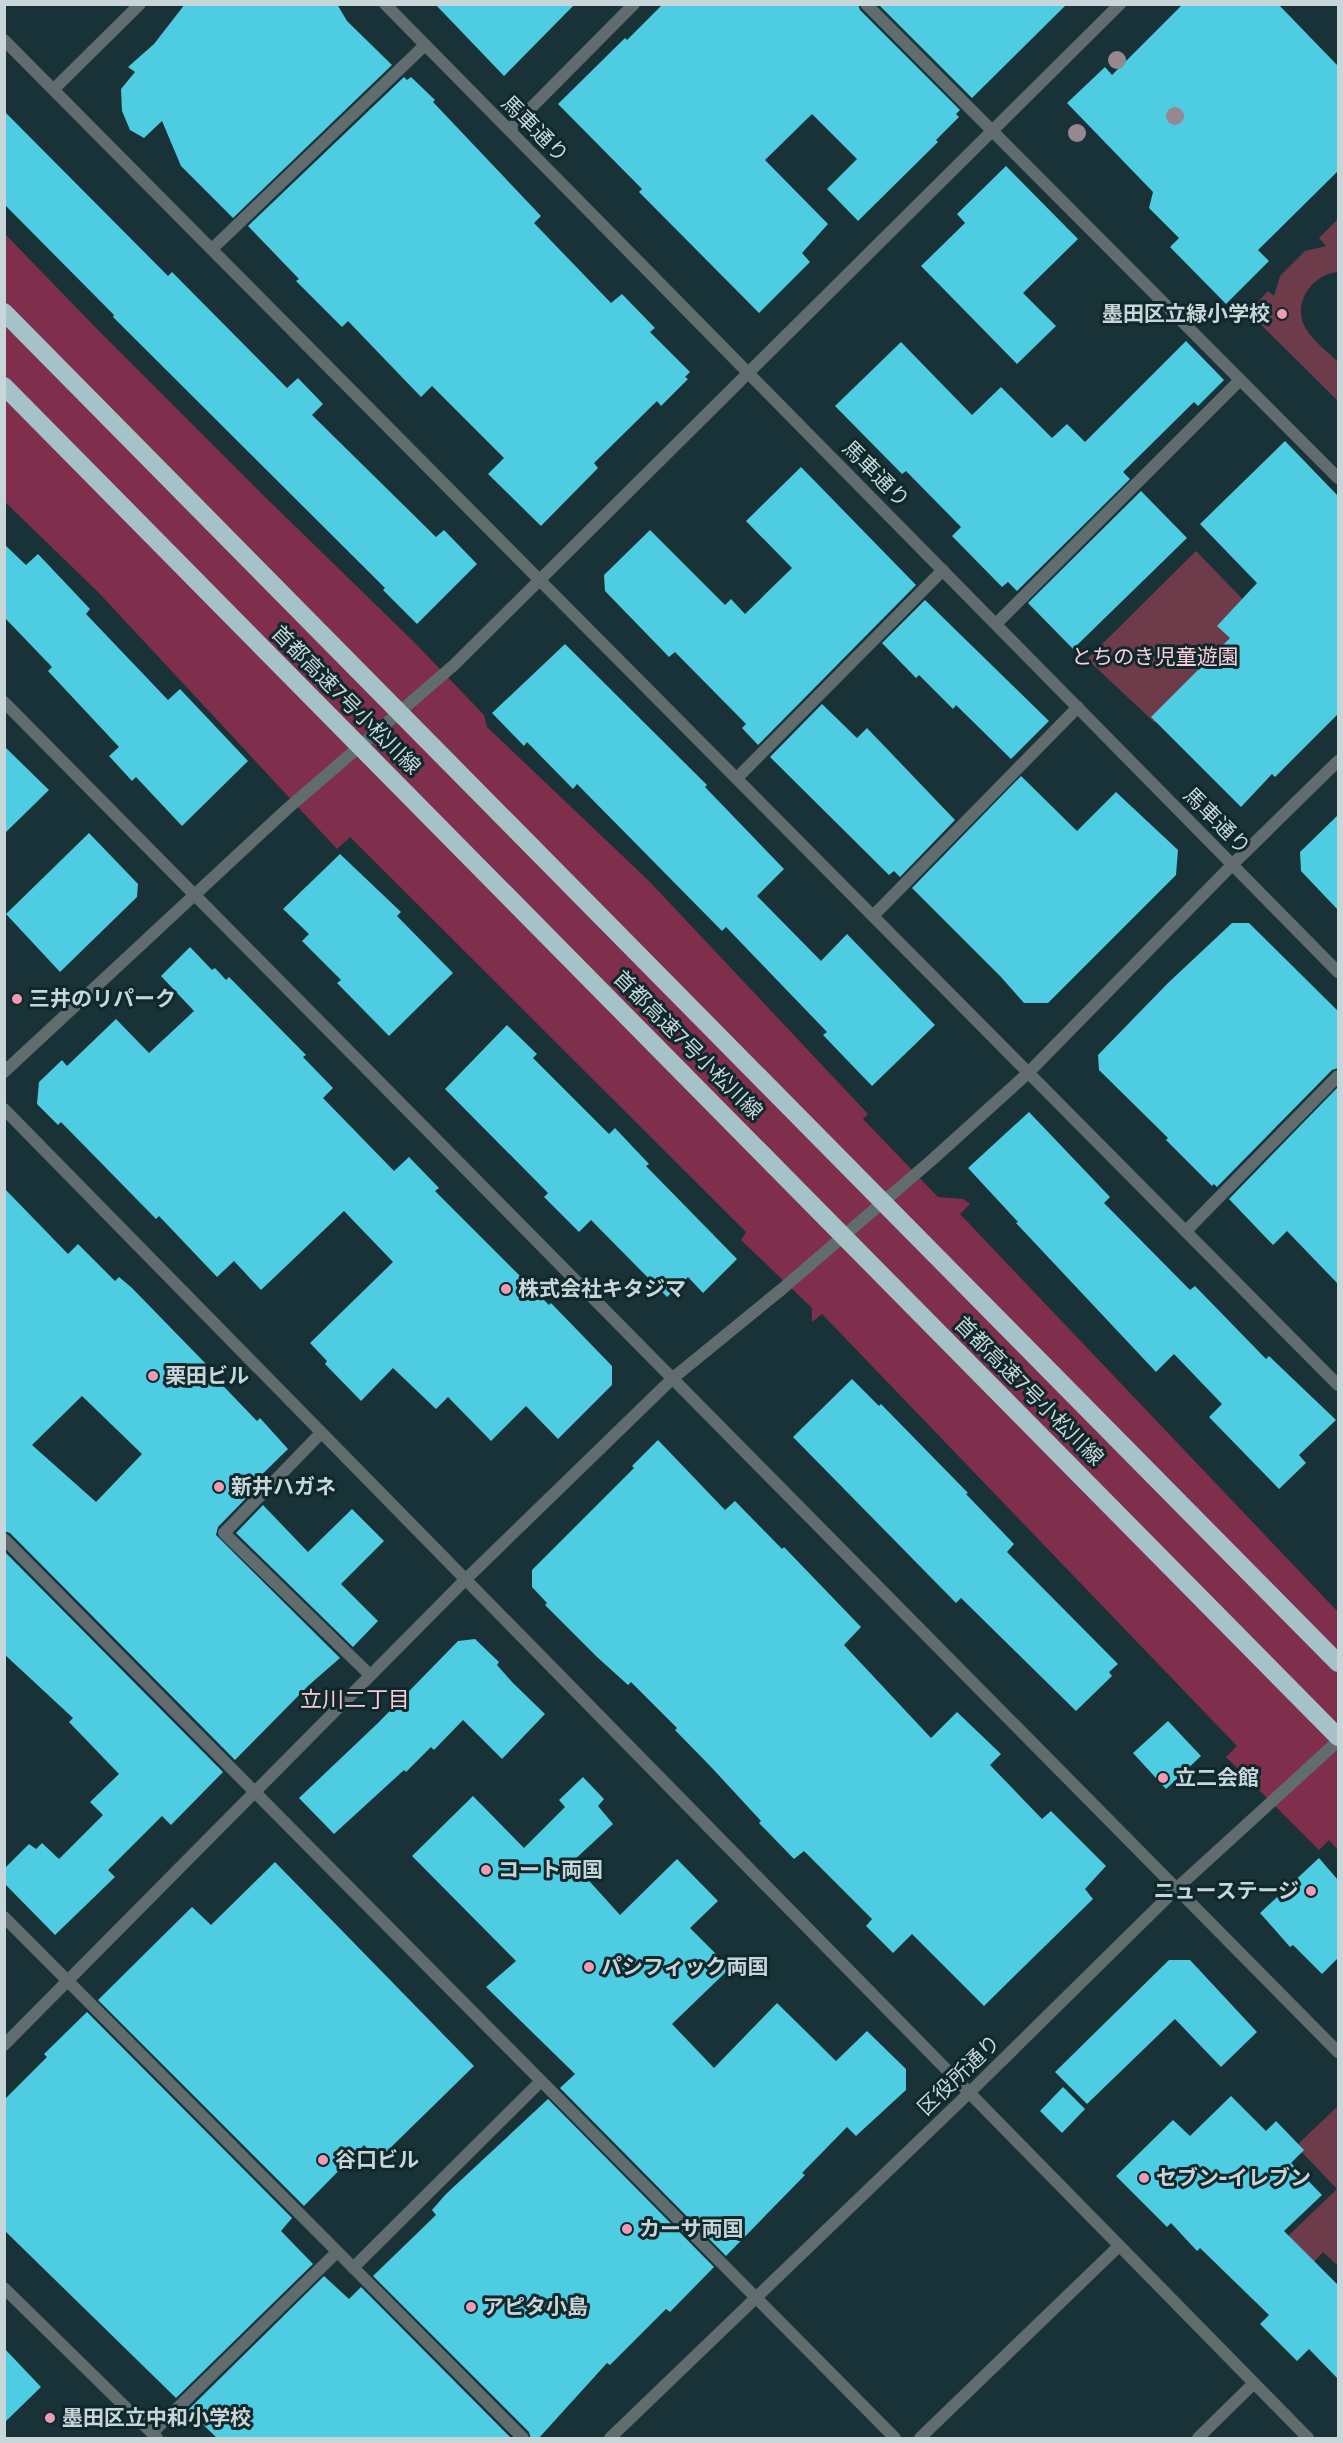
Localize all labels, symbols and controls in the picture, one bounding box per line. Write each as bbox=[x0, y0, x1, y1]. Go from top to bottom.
street label: 馬車通り bbox=[497, 89, 575, 167]
place label: 墨田区立緑小学校 bbox=[1102, 300, 1270, 326]
marker: 墨田区立緑小学校 bbox=[1275, 307, 1289, 321]
street label: 馬車通り bbox=[838, 434, 916, 512]
street label: 首都高速7号小松川線 bbox=[267, 619, 427, 779]
park label: とちのき児童遊園 bbox=[1071, 643, 1239, 669]
street label: 馬車通り bbox=[1179, 781, 1257, 859]
street label: 首都高速7号小松川線 bbox=[609, 964, 769, 1124]
place label: 三井のリパーク bbox=[29, 985, 176, 1011]
marker: 三井のリパーク bbox=[10, 992, 24, 1006]
place label: 株式会社キタジマ bbox=[518, 1275, 686, 1301]
marker: 株式会社キタジマ bbox=[499, 1282, 513, 1296]
street label: 首都高速7号小松川線 bbox=[950, 1310, 1110, 1470]
place label: 栗田ビル bbox=[165, 1362, 249, 1388]
marker: 栗田ビル bbox=[146, 1369, 160, 1383]
place label: 新井ハガネ bbox=[231, 1473, 336, 1499]
marker: 新井ハガネ bbox=[212, 1480, 226, 1494]
district label: 立川二丁目 bbox=[300, 1685, 410, 1712]
place label: 立二会館 bbox=[1175, 1764, 1259, 1790]
marker: 立二会館 bbox=[1156, 1771, 1170, 1785]
place label: コート両国 bbox=[498, 1856, 603, 1882]
marker: コート両国 bbox=[479, 1863, 493, 1877]
place label: ニューステージ bbox=[1153, 1877, 1299, 1903]
marker: ニューステージ bbox=[1304, 1884, 1318, 1898]
place label: パシフィック両国 bbox=[601, 1953, 769, 1979]
marker: パシフィック両国 bbox=[582, 1960, 596, 1974]
street label: 区役所通り bbox=[912, 2028, 1005, 2120]
place label: 谷口ビル bbox=[335, 2146, 419, 2172]
marker: 谷口ビル bbox=[316, 2153, 330, 2167]
place label: セブン-イレブン bbox=[1156, 2164, 1311, 2190]
marker: セブン-イレブン bbox=[1137, 2171, 1151, 2185]
place label: カーサ両国 bbox=[639, 2215, 744, 2241]
marker: カーサ両国 bbox=[620, 2222, 634, 2236]
place label: アピタ小島 bbox=[483, 2293, 588, 2319]
marker: アピタ小島 bbox=[464, 2300, 478, 2314]
place label: 墨田区立中和小学校 bbox=[62, 2404, 251, 2430]
marker: 墨田区立中和小学校 bbox=[43, 2411, 57, 2425]

